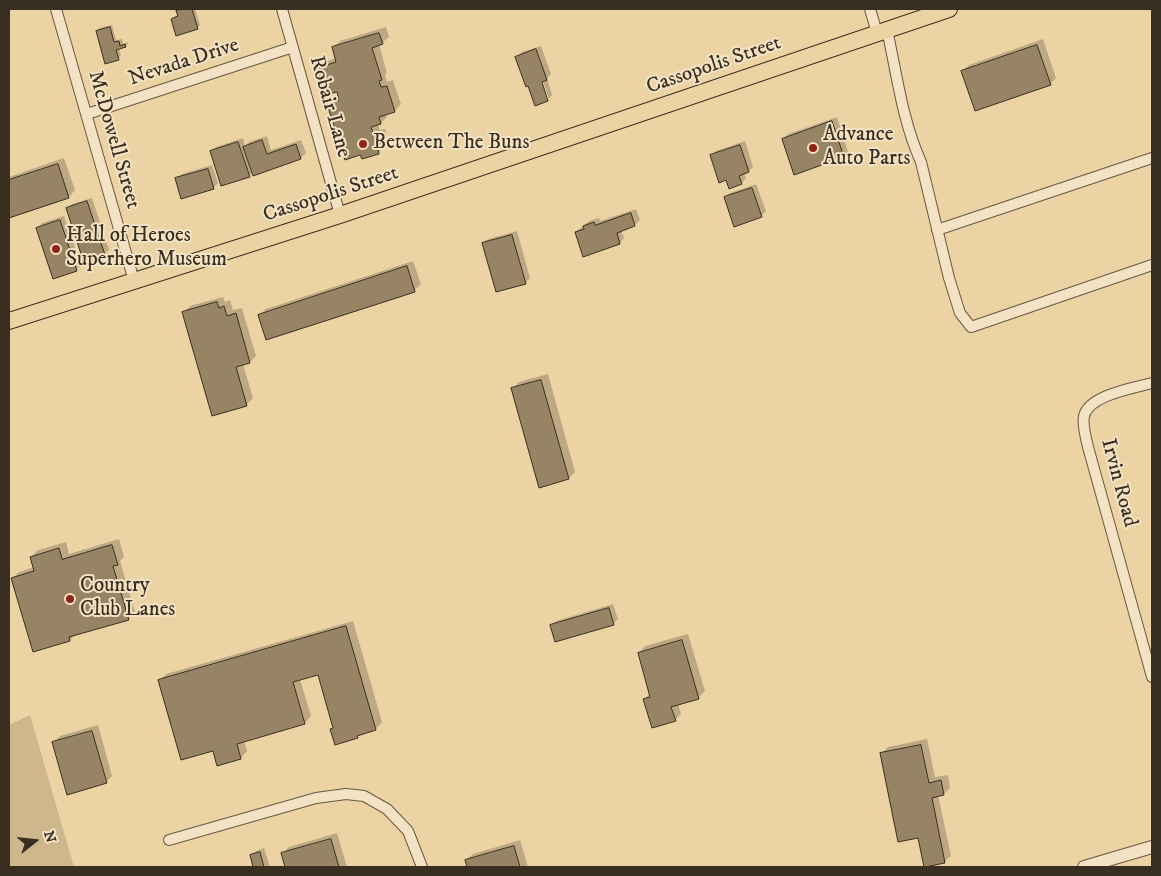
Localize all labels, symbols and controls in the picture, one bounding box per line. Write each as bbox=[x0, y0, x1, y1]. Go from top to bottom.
street label: Cassopolis Street bbox=[643, 31, 785, 101]
street label: Nevada Drive bbox=[126, 33, 242, 93]
street label: Robair Lane bbox=[303, 53, 355, 161]
street label: McDowell Street bbox=[81, 68, 145, 212]
place label: Advance Auto Parts bbox=[823, 123, 911, 173]
place label: Between The Buns bbox=[373, 131, 529, 157]
marker: Between The Buns bbox=[357, 138, 369, 150]
marker: Advance Auto Parts bbox=[807, 142, 819, 154]
street label: Cassopolis Street bbox=[260, 161, 402, 229]
place label: Hall of Heroes Superhero Museum bbox=[66, 224, 227, 274]
marker: Hall of Heroes Superhero Museum bbox=[50, 243, 62, 255]
street label: Irvin Road bbox=[1094, 436, 1142, 530]
place label: Country Club Lanes bbox=[80, 574, 175, 624]
marker: Country Club Lanes bbox=[64, 593, 76, 605]
north arrow bbox=[10, 816, 60, 866]
text: N bbox=[39, 829, 60, 845]

